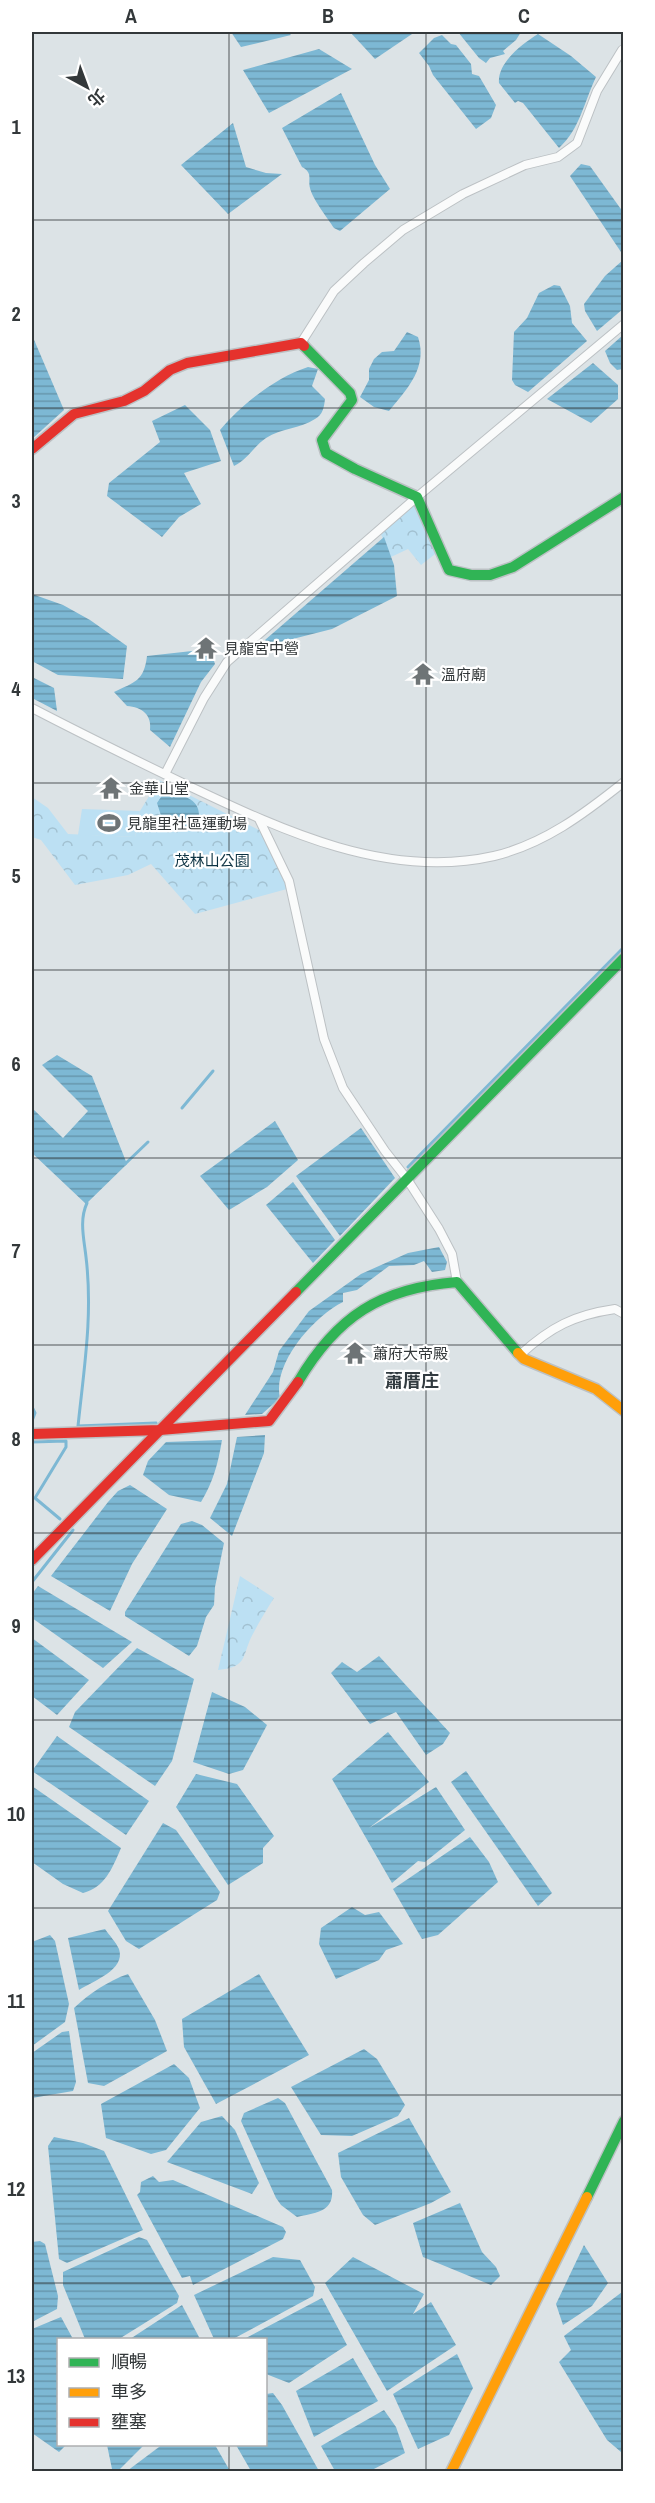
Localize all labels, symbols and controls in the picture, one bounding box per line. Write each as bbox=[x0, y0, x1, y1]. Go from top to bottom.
text: A bbox=[125, 2, 137, 29]
text: B bbox=[322, 2, 334, 29]
text: C bbox=[518, 2, 530, 29]
north arrow bbox=[57, 57, 117, 117]
text: 北 bbox=[84, 85, 110, 112]
text: 1 bbox=[11, 113, 21, 140]
text: 2 bbox=[11, 300, 21, 327]
text: 3 bbox=[11, 487, 21, 514]
temple icon: 見龍宮中營 bbox=[193, 635, 219, 661]
place label: 見龍宮中營 bbox=[224, 638, 299, 659]
temple icon: 溫府廟 bbox=[410, 661, 436, 687]
place label: 溫府廟 bbox=[441, 664, 486, 685]
text: 4 bbox=[11, 675, 21, 702]
temple icon: 金華山堂 bbox=[98, 775, 124, 801]
place label: 金華山堂 bbox=[129, 778, 189, 799]
sports icon: 見龍里社區運動場 bbox=[96, 810, 122, 836]
place label: 見龍里社區運動場 bbox=[127, 813, 247, 834]
park label: 茂林山公園 bbox=[174, 850, 250, 871]
text: 5 bbox=[11, 862, 21, 889]
text: 6 bbox=[11, 1050, 21, 1077]
text: 7 bbox=[11, 1237, 21, 1264]
temple icon: 蕭府大帝殿 bbox=[342, 1340, 368, 1366]
place label: 蕭府大帝殿 bbox=[373, 1343, 448, 1364]
district label: 蕭厝庄 bbox=[385, 1368, 439, 1393]
text: 8 bbox=[11, 1425, 21, 1452]
text: 9 bbox=[11, 1612, 21, 1639]
text: 10 bbox=[7, 1800, 25, 1827]
text: 11 bbox=[7, 1987, 26, 2014]
text: 12 bbox=[7, 2175, 25, 2202]
legend bbox=[57, 2338, 267, 2446]
text: 順暢 bbox=[111, 2349, 147, 2374]
text: 13 bbox=[7, 2362, 25, 2389]
text: 車多 bbox=[111, 2379, 147, 2404]
text: 壅塞 bbox=[111, 2409, 147, 2434]

